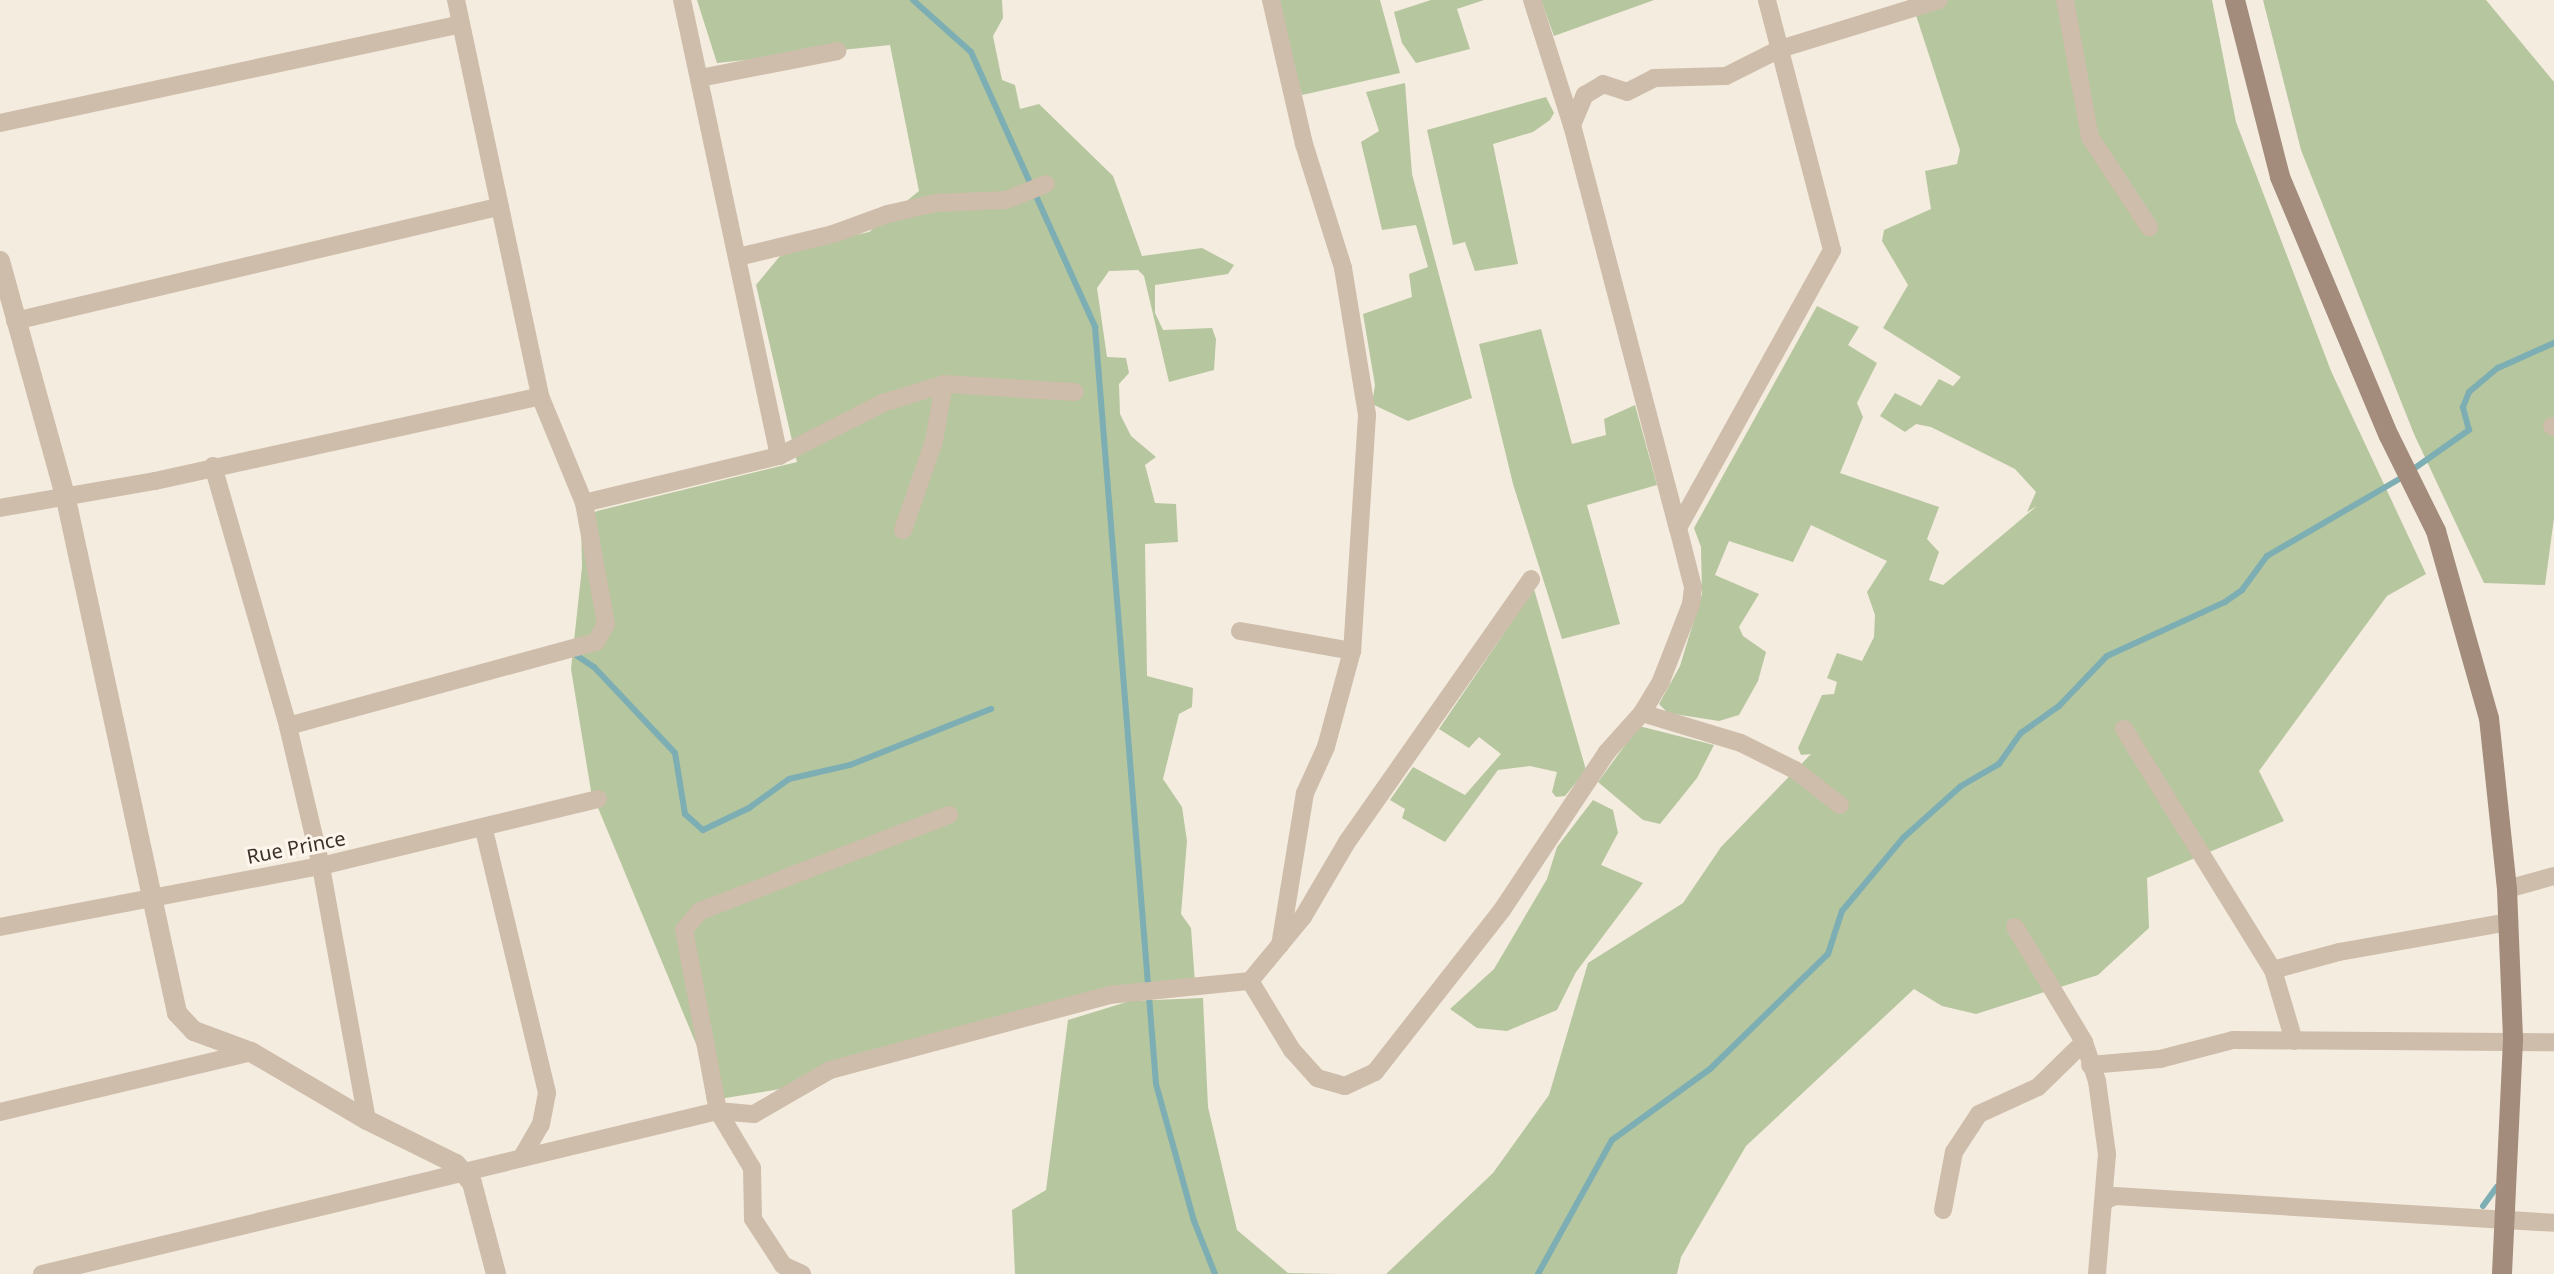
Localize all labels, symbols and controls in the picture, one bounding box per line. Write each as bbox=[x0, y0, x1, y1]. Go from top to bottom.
street label: Rue Prince bbox=[245, 826, 347, 868]

